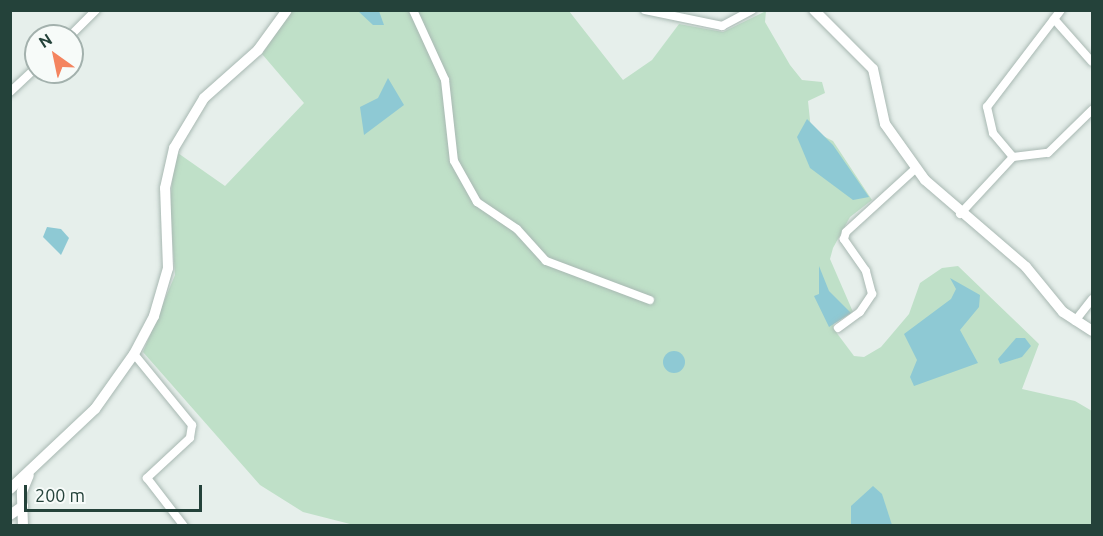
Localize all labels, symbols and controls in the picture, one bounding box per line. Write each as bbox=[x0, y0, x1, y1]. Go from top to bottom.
north arrow bbox=[24, 24, 84, 84]
text: N bbox=[35, 30, 55, 51]
scale bar bbox=[27, 473, 206, 511]
text: 200 m bbox=[35, 485, 85, 505]

